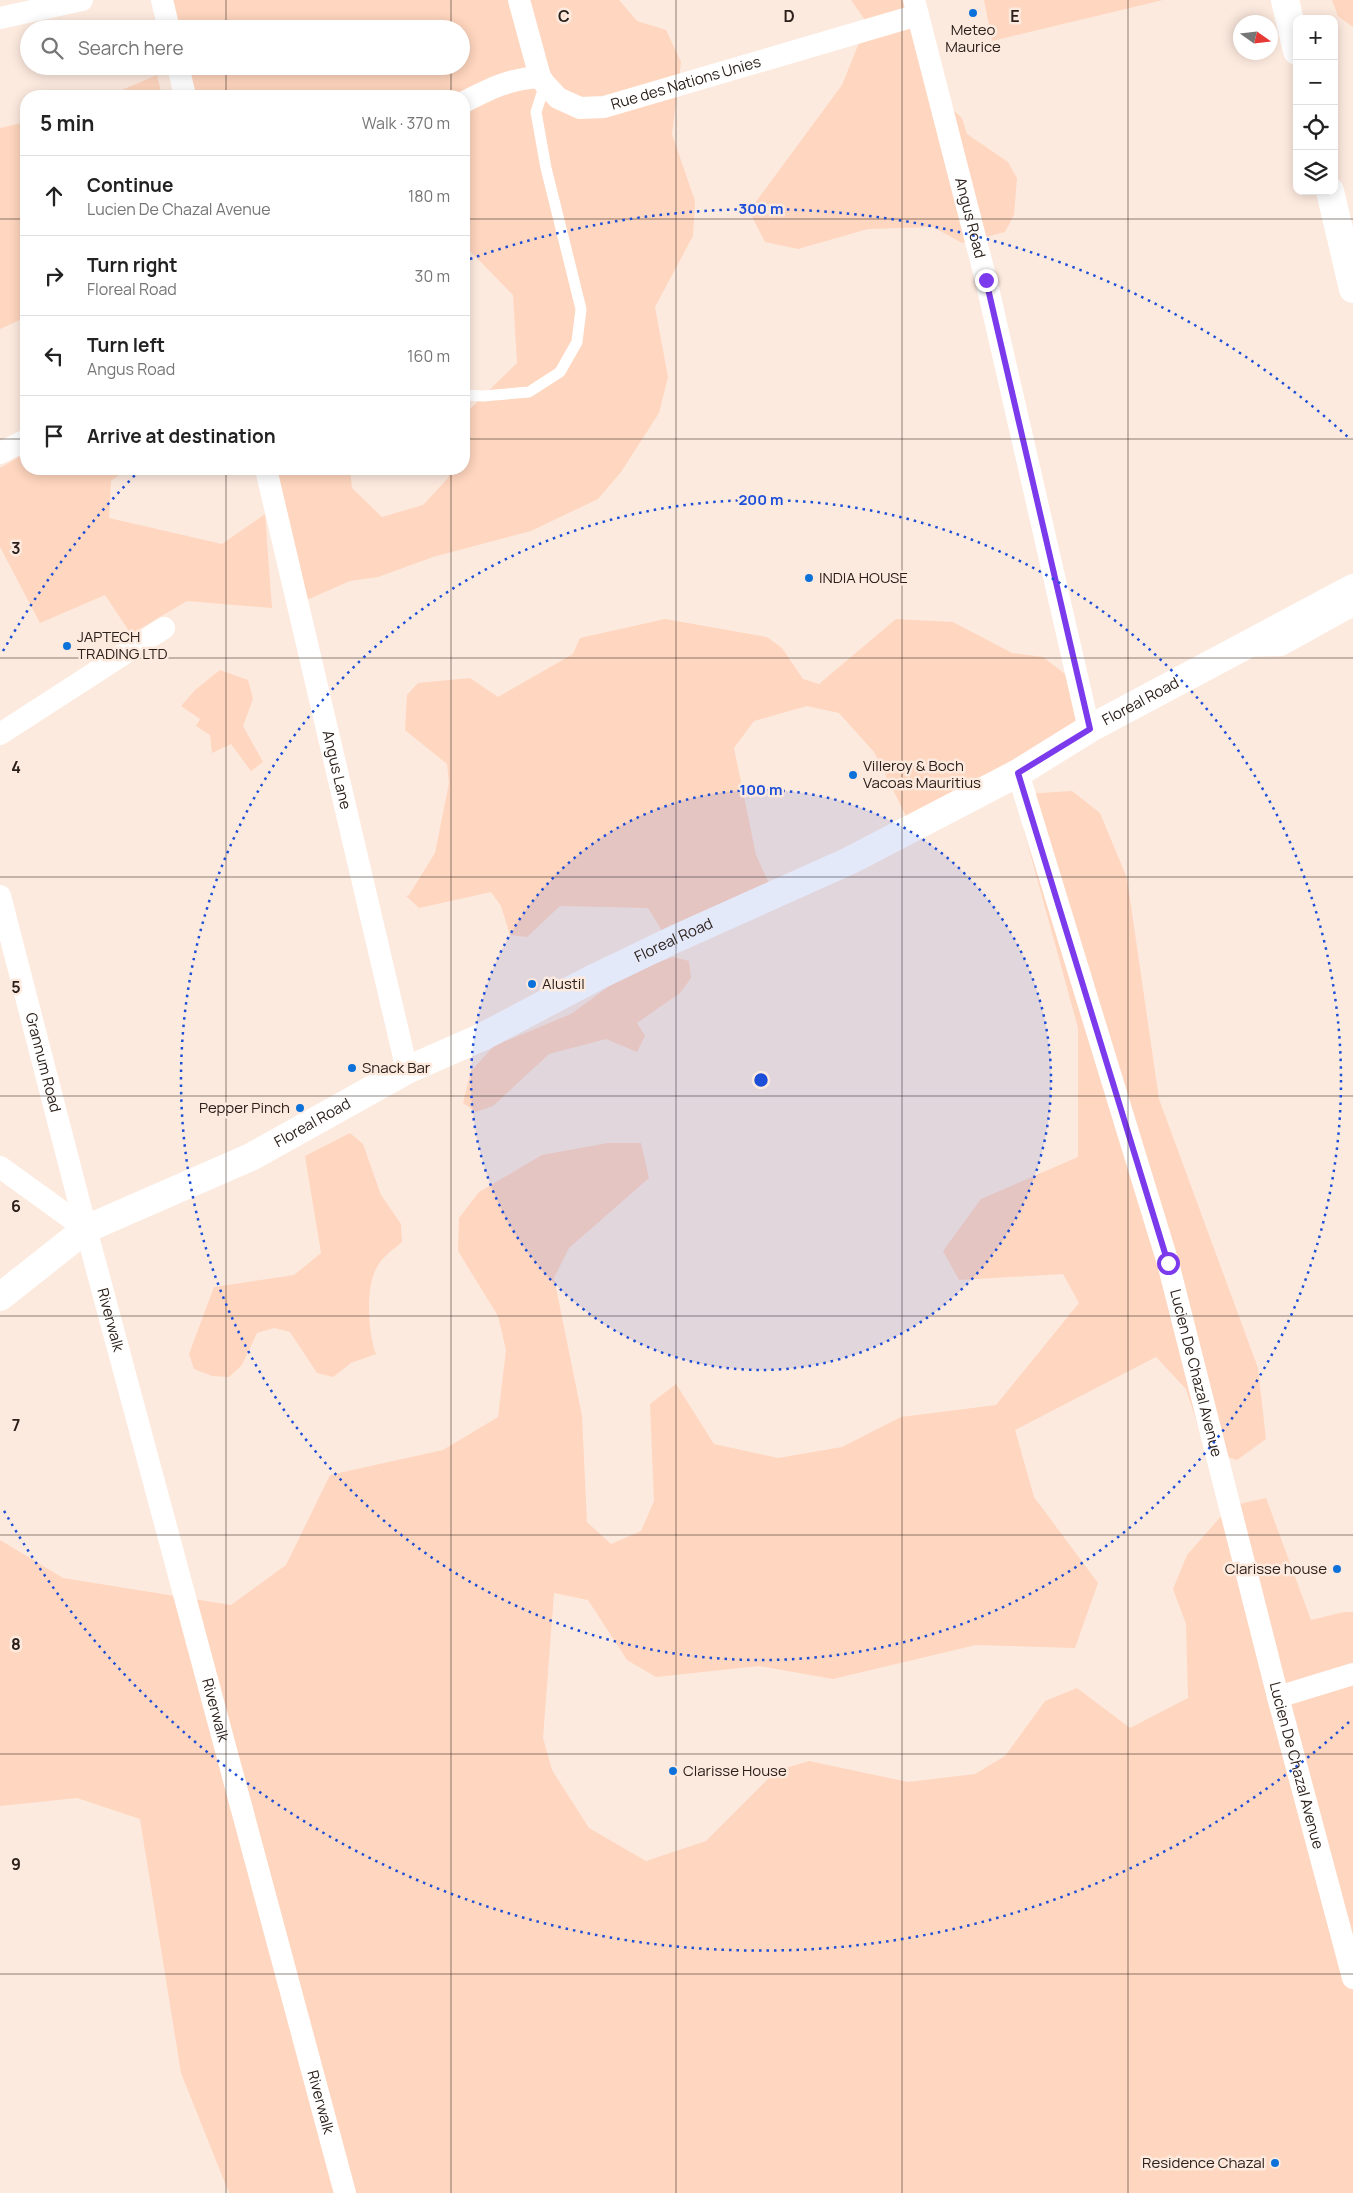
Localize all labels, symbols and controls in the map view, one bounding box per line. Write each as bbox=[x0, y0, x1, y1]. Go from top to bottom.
text: C bbox=[558, 5, 570, 27]
text: D bbox=[783, 5, 795, 27]
text: E bbox=[1010, 5, 1020, 27]
marker: Meteo Maurice bbox=[967, 7, 979, 19]
north arrow bbox=[1233, 15, 1278, 60]
map controls bbox=[1293, 15, 1338, 195]
button: + bbox=[1293, 15, 1338, 60]
place label: Meteo Maurice bbox=[945, 19, 1001, 57]
search box bbox=[20, 20, 470, 75]
icon: search bbox=[38, 34, 66, 62]
text: Search here bbox=[78, 35, 184, 61]
street label: Rue des Nations Unies bbox=[608, 51, 763, 114]
button: − bbox=[1293, 60, 1338, 105]
button: locate bbox=[1293, 105, 1338, 150]
text: 5 min bbox=[40, 109, 94, 137]
text: Walk · 370 m bbox=[362, 112, 450, 134]
button: layers bbox=[1293, 150, 1338, 195]
text: Continue bbox=[87, 172, 173, 198]
street label: Angus Road bbox=[950, 175, 991, 260]
icon: ahead bbox=[40, 182, 68, 210]
text: 180 m bbox=[408, 185, 450, 207]
text: Lucien De Chazal Avenue bbox=[87, 198, 271, 220]
text: 300 m bbox=[739, 198, 783, 219]
text: Turn right bbox=[87, 252, 177, 278]
icon: right bbox=[40, 262, 68, 290]
text: 30 m bbox=[415, 265, 450, 287]
route end bbox=[975, 269, 998, 292]
text: Floreal Road bbox=[87, 278, 177, 300]
text: Turn left bbox=[87, 332, 165, 358]
icon: left bbox=[40, 342, 68, 370]
text: 160 m bbox=[407, 345, 450, 367]
text: Angus Road bbox=[87, 358, 175, 380]
icon: arrive bbox=[40, 422, 68, 450]
text: Arrive at destination bbox=[87, 423, 276, 449]
text: 200 m bbox=[738, 489, 784, 510]
text: 3 bbox=[11, 537, 21, 559]
place label: INDIA HOUSE bbox=[819, 567, 908, 588]
marker: INDIA HOUSE bbox=[803, 572, 815, 584]
place label: JAPTECH TRADING LTD bbox=[77, 626, 168, 664]
marker: JAPTECH TRADING LTD bbox=[61, 640, 73, 652]
street label: Floreal Road bbox=[1098, 672, 1183, 730]
street label: Angus Lane bbox=[318, 728, 357, 812]
place label: Villeroy & Boch Vacoas Mauritius bbox=[863, 755, 981, 793]
text: 4 bbox=[11, 756, 21, 778]
marker: Villeroy & Boch Vacoas Mauritius bbox=[847, 769, 859, 781]
text: 100 m bbox=[740, 779, 782, 800]
street label: Floreal Road bbox=[631, 912, 716, 967]
place label: Alustil bbox=[542, 973, 585, 994]
text: 5 bbox=[11, 976, 21, 998]
marker: Alustil bbox=[526, 978, 538, 990]
street label: Grannum Road bbox=[21, 1010, 66, 1114]
place label: Snack Bar bbox=[362, 1057, 431, 1078]
marker: Snack Bar bbox=[346, 1062, 358, 1074]
centre of rings bbox=[752, 1071, 770, 1089]
street label: Floreal Road bbox=[270, 1093, 354, 1152]
place label: Pepper Pinch bbox=[199, 1097, 290, 1118]
marker: Pepper Pinch bbox=[294, 1102, 306, 1114]
text: 6 bbox=[11, 1195, 21, 1217]
route start bbox=[1157, 1252, 1180, 1275]
street label: Riverwalk bbox=[92, 1286, 130, 1354]
street label: Lucien De Chazal Avenue bbox=[1165, 1287, 1228, 1459]
text: 7 bbox=[12, 1414, 20, 1436]
place label: Clarisse house bbox=[1225, 1558, 1327, 1579]
marker: Clarisse house bbox=[1331, 1563, 1343, 1575]
text: 8 bbox=[11, 1633, 21, 1655]
street label: Riverwalk bbox=[197, 1676, 234, 1744]
street label: Lucien De Chazal Avenue bbox=[1265, 1679, 1329, 1851]
place label: Clarisse House bbox=[683, 1760, 787, 1781]
marker: Clarisse House bbox=[667, 1765, 679, 1777]
text: 9 bbox=[11, 1853, 21, 1875]
street label: Riverwalk bbox=[303, 2068, 340, 2137]
place label: Residence Chazal bbox=[1142, 2152, 1265, 2173]
marker: Residence Chazal bbox=[1269, 2157, 1281, 2169]

